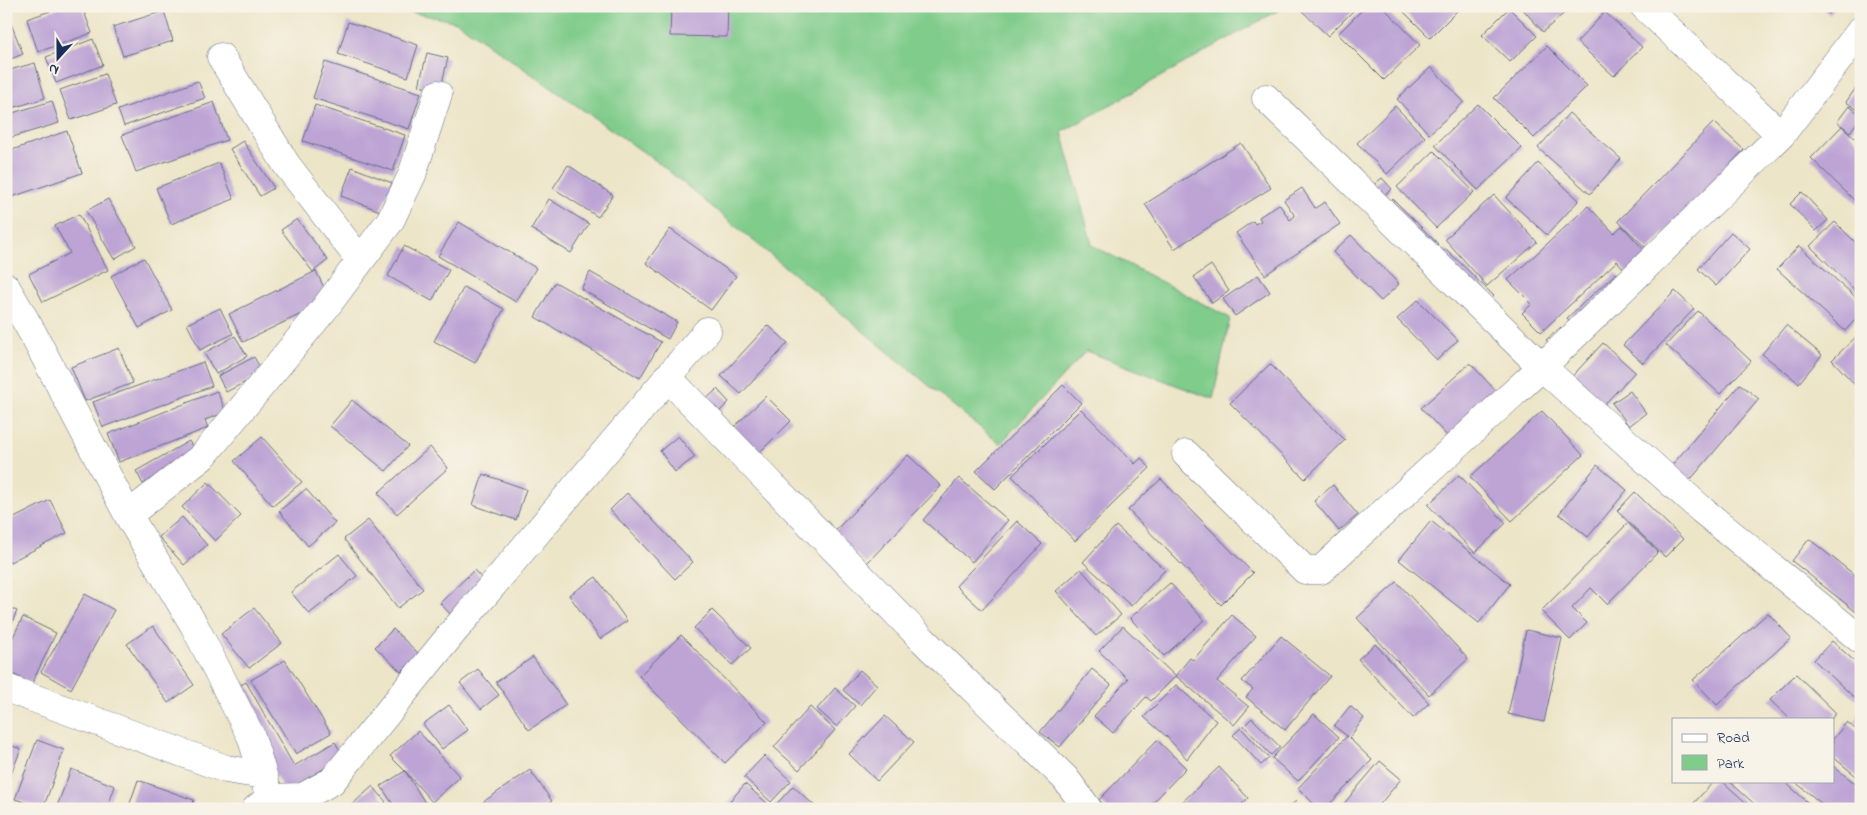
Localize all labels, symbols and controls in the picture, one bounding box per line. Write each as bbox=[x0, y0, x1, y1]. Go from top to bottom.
north arrow bbox=[32, 32, 82, 82]
text: N bbox=[46, 57, 62, 80]
legend bbox=[1672, 718, 1834, 782]
text: Road bbox=[1717, 727, 1750, 749]
text: Park bbox=[1717, 753, 1745, 775]

